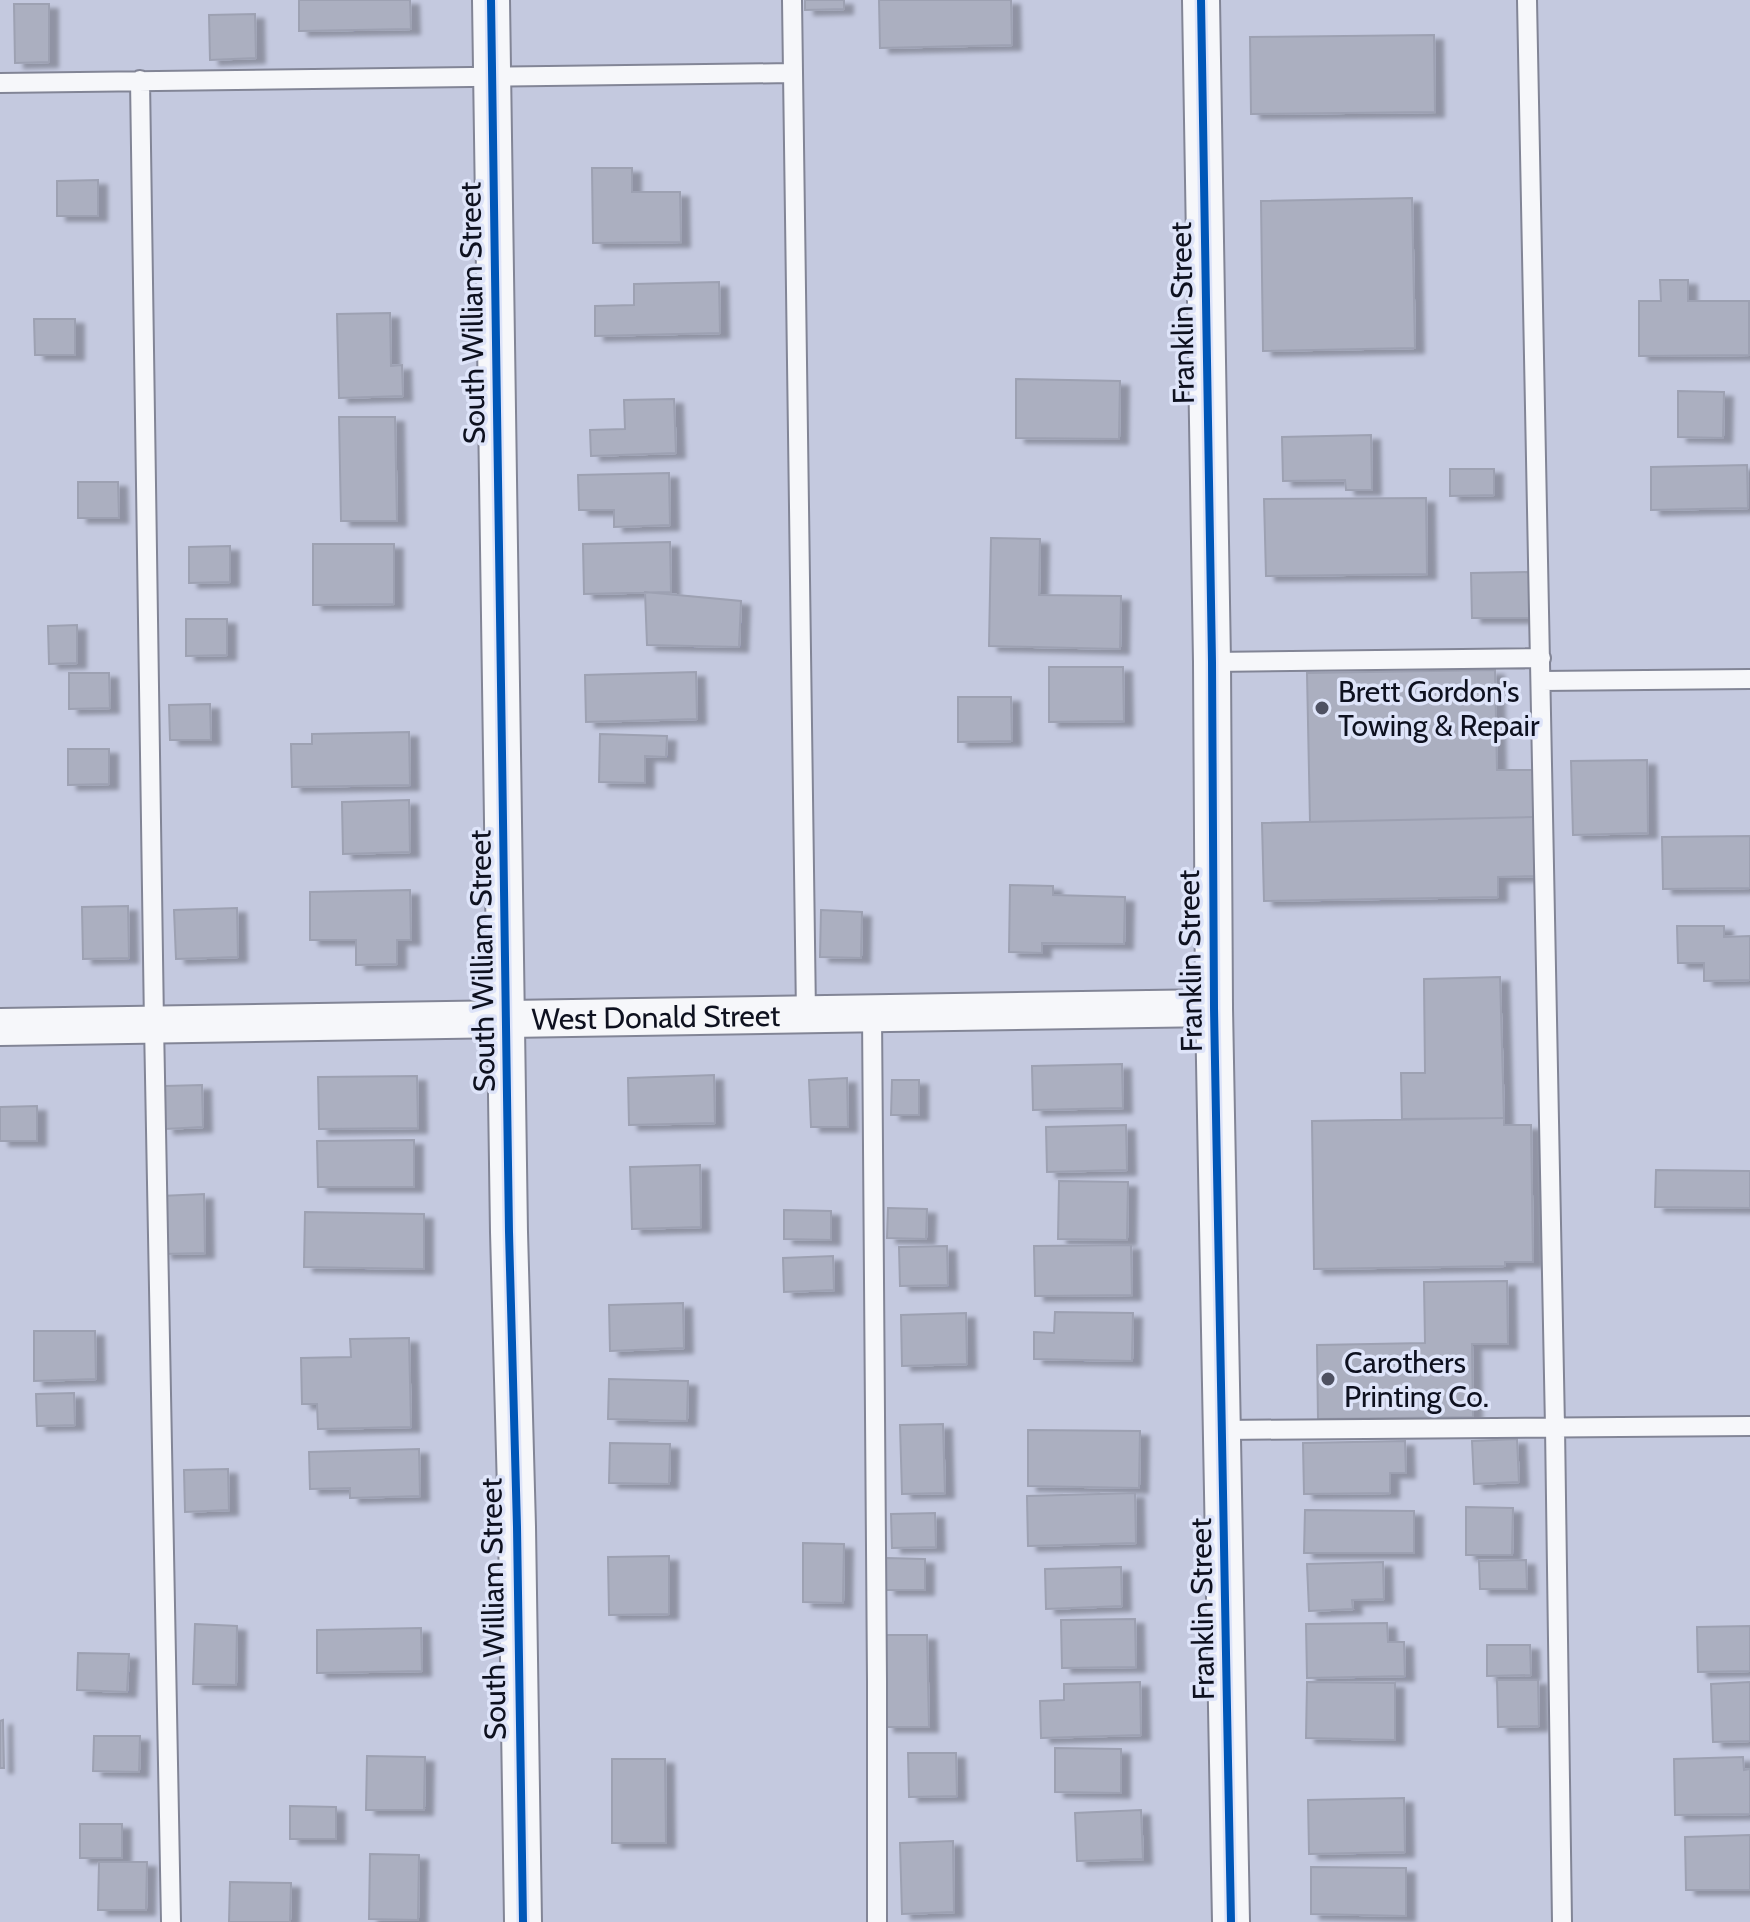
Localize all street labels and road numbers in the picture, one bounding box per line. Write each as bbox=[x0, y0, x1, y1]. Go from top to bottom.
street label: South William Street bbox=[451, 181, 493, 445]
street label: Franklin Street bbox=[1162, 222, 1202, 404]
street label: South William Street bbox=[461, 829, 503, 1093]
street label: Franklin Street bbox=[1170, 870, 1210, 1052]
street label: West Donald Street bbox=[531, 996, 781, 1037]
street label: South William Street bbox=[472, 1477, 514, 1741]
street label: Franklin Street bbox=[1182, 1518, 1222, 1700]

